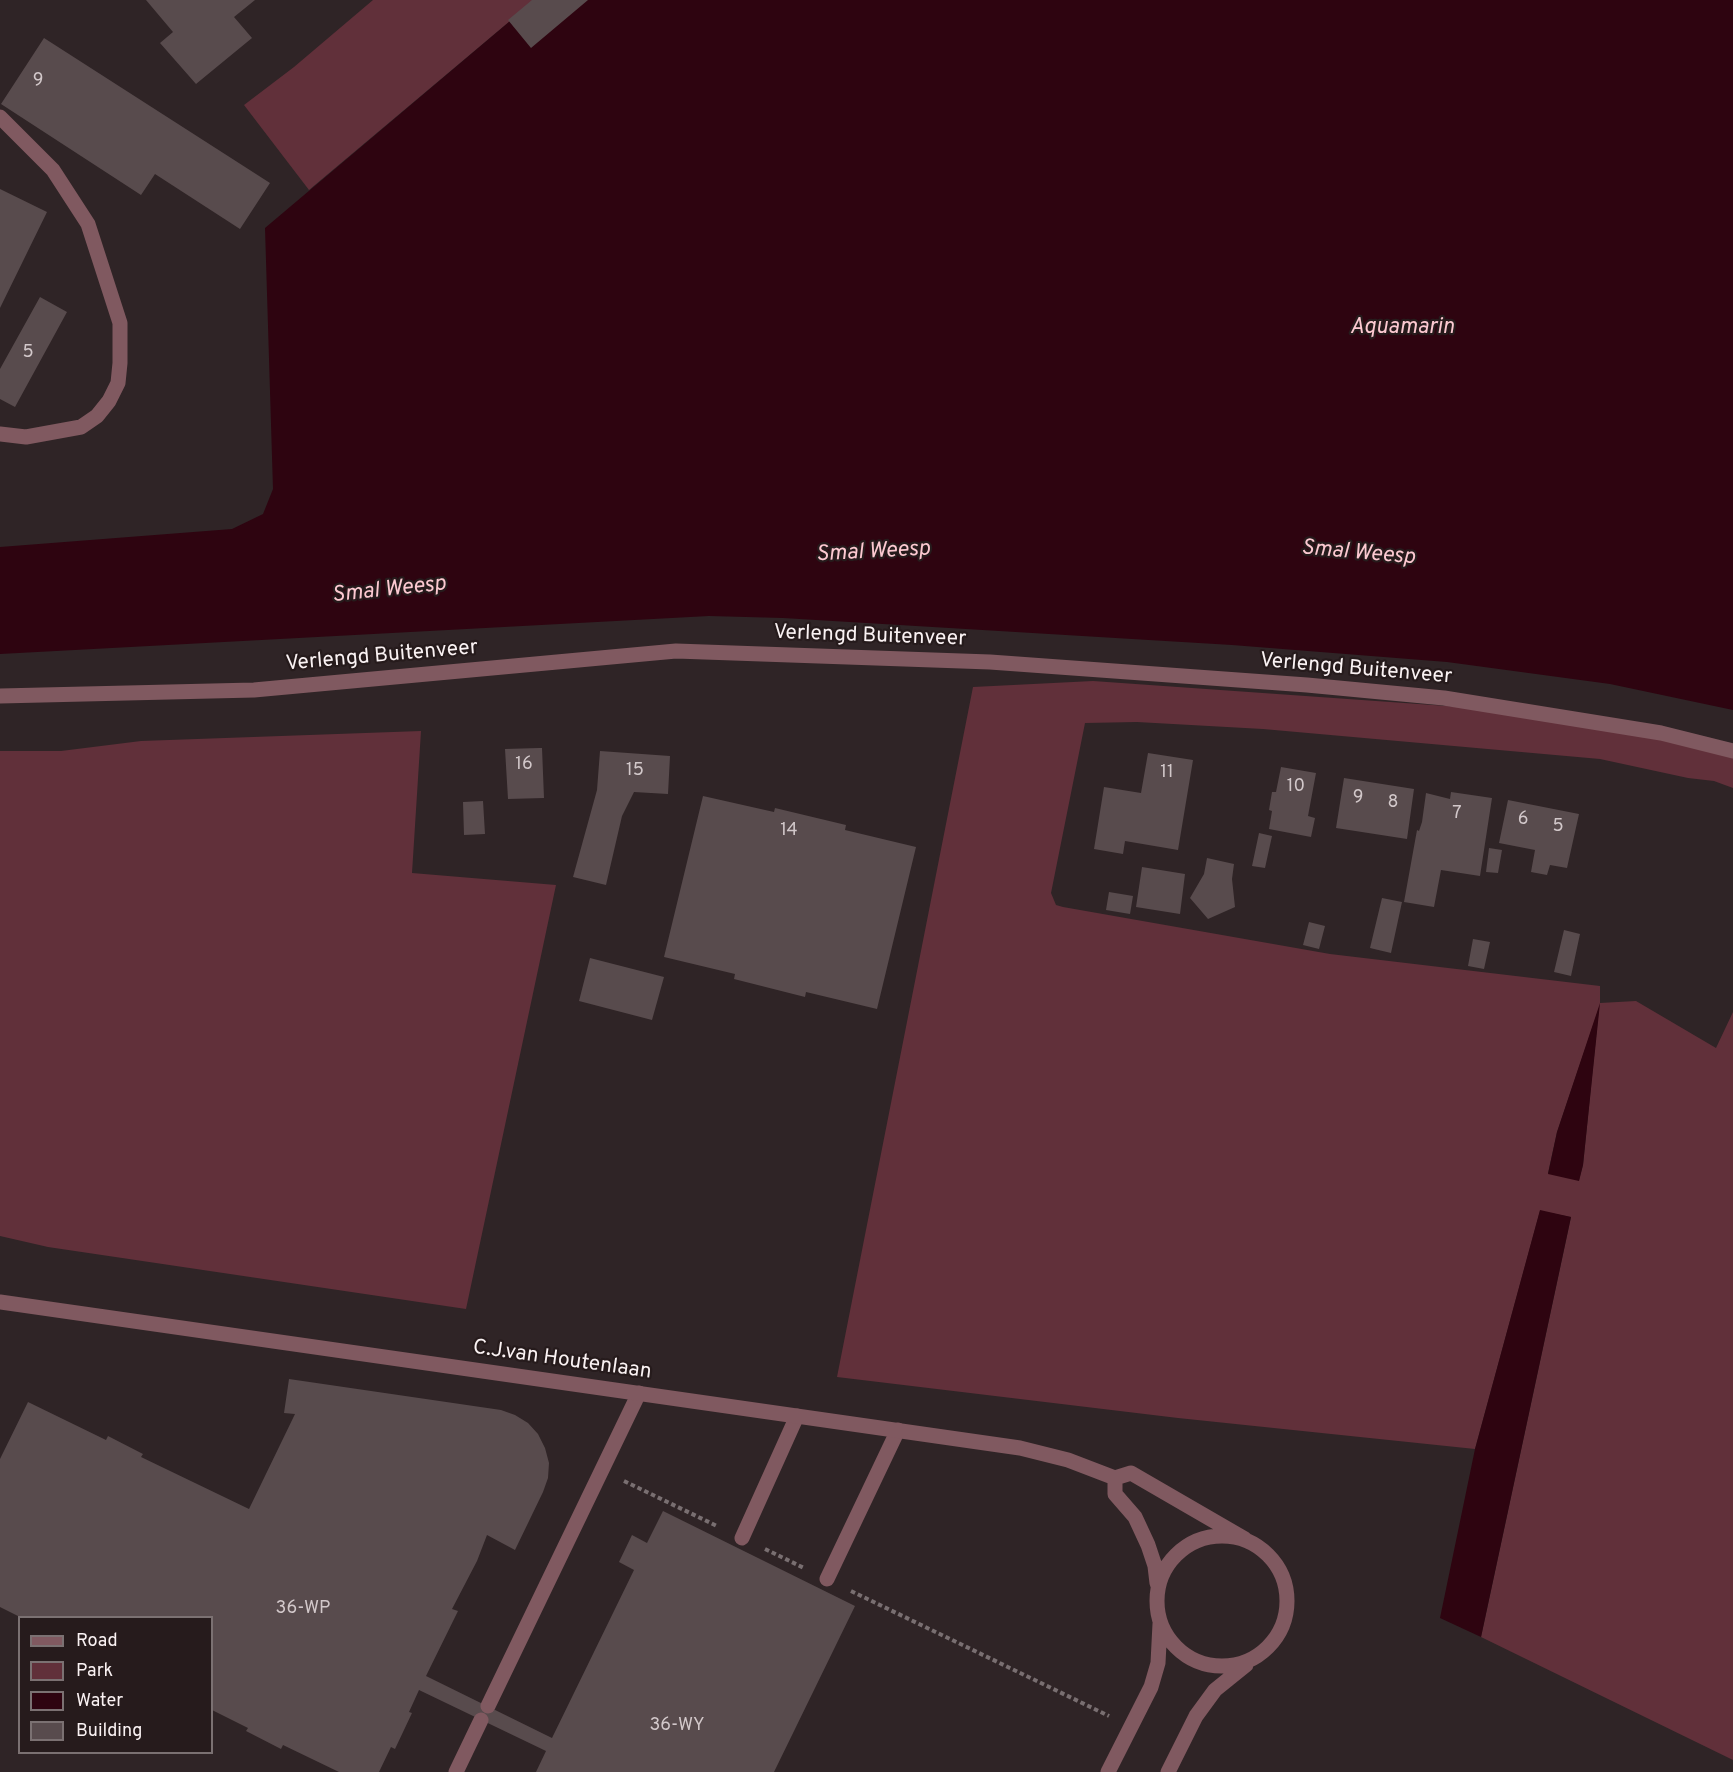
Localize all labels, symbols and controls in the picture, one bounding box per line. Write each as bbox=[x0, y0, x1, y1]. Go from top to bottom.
house number: 9 bbox=[33, 70, 43, 92]
water label: Aquamarin bbox=[1350, 316, 1454, 342]
house number: 5 bbox=[22, 342, 34, 364]
water label: Smal Weesp bbox=[1300, 536, 1416, 572]
water label: Smal Weesp bbox=[815, 537, 931, 569]
water label: Smal Weesp bbox=[331, 572, 447, 610]
street label: Verlengd Buitenveer bbox=[773, 621, 967, 653]
street label: Verlengd Buitenveer bbox=[285, 636, 479, 678]
street label: Verlengd Buitenveer bbox=[1259, 649, 1453, 691]
house number: 16 bbox=[515, 754, 533, 776]
house number: 15 bbox=[626, 760, 644, 782]
house number: 11 bbox=[1160, 762, 1174, 784]
house number: 10 bbox=[1287, 776, 1305, 798]
house number: 9 bbox=[1353, 787, 1363, 809]
house number: 8 bbox=[1388, 792, 1398, 814]
house number: 7 bbox=[1452, 803, 1462, 825]
house number: 6 bbox=[1518, 809, 1528, 831]
house number: 5 bbox=[1552, 816, 1564, 838]
house number: 14 bbox=[780, 820, 798, 842]
street label: C.J.van Houtenlaan bbox=[471, 1336, 653, 1386]
house number: 36-WP bbox=[276, 1598, 330, 1620]
legend bbox=[18, 1616, 213, 1754]
text: Road bbox=[76, 1630, 118, 1653]
text: Park bbox=[76, 1660, 113, 1683]
text: Water bbox=[76, 1690, 123, 1713]
house number: 36-WY bbox=[649, 1715, 705, 1737]
text: Building bbox=[76, 1720, 142, 1743]

